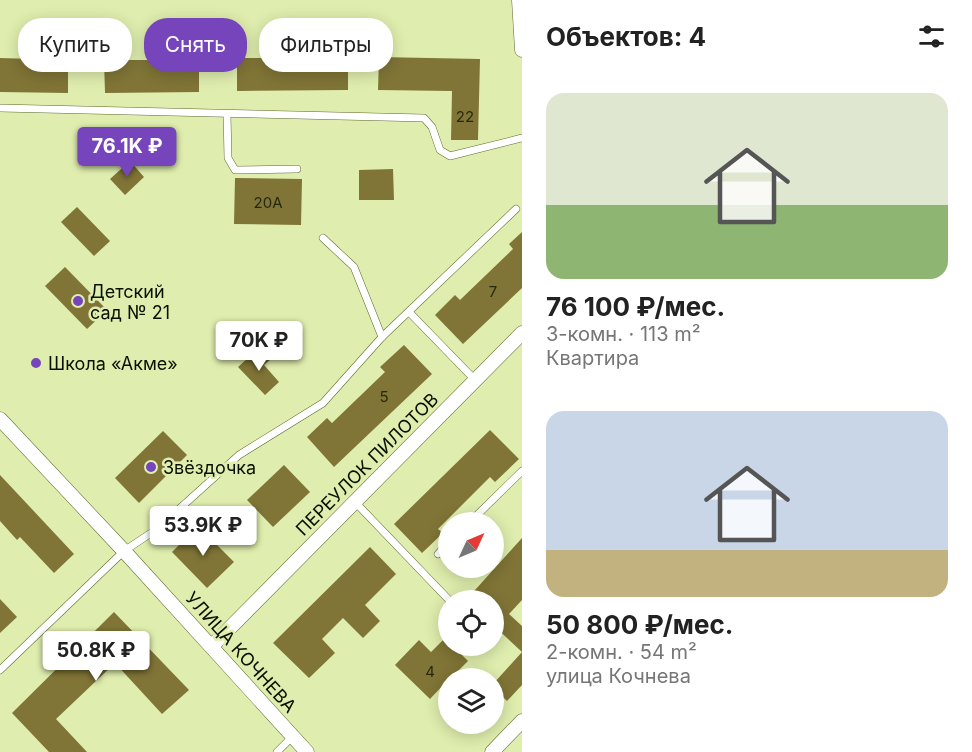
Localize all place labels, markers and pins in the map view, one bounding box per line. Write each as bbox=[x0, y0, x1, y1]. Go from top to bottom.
pin: 76.1K ₽ bbox=[72, 127, 182, 178]
place label: Детский сад № 21 bbox=[90, 281, 170, 323]
marker: Детский сад № 21 bbox=[71, 294, 85, 308]
pin: 70K ₽ bbox=[217, 321, 301, 372]
place label: Школа «Акме» bbox=[48, 353, 178, 374]
marker: Школа «Акме» bbox=[29, 356, 43, 370]
place label: Звёздочка bbox=[163, 457, 256, 478]
marker: Звёздочка bbox=[144, 460, 158, 474]
pin: 53.9K ₽ bbox=[148, 506, 258, 557]
pin: 50.8K ₽ bbox=[41, 631, 151, 682]

